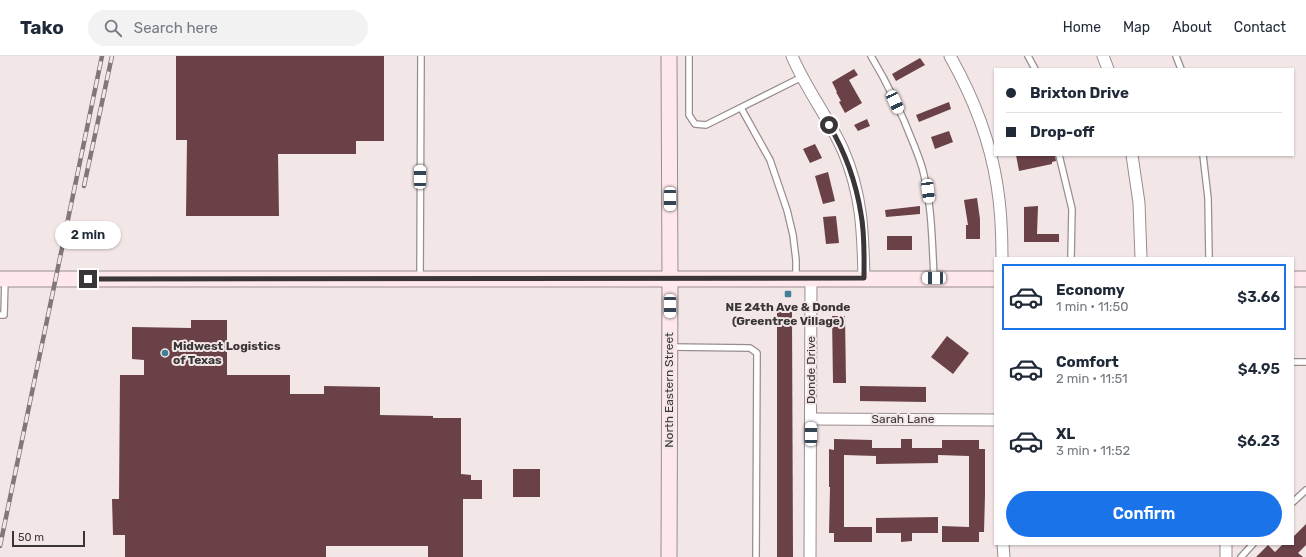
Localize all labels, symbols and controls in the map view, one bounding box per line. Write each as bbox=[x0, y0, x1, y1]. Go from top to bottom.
search box bbox=[88, 10, 368, 46]
text: Tako bbox=[20, 16, 64, 39]
icon: search bbox=[102, 17, 124, 39]
text: Search here bbox=[134, 19, 218, 37]
text: Home bbox=[1063, 19, 1101, 36]
text: Map bbox=[1123, 19, 1150, 36]
text: About bbox=[1172, 19, 1212, 36]
text: Contact bbox=[1234, 19, 1286, 36]
text: Brixton Drive bbox=[1030, 84, 1129, 102]
car bbox=[884, 89, 906, 115]
route start bbox=[820, 116, 838, 134]
text: Drop-off bbox=[1030, 123, 1094, 141]
car bbox=[414, 165, 426, 189]
car bbox=[921, 178, 935, 204]
car bbox=[664, 187, 676, 211]
callout: 2 min bbox=[55, 221, 121, 249]
text: 2 min bbox=[71, 227, 105, 242]
route end bbox=[79, 270, 97, 288]
car bbox=[922, 272, 946, 284]
icon: car bbox=[1008, 279, 1044, 315]
text: Economy bbox=[1056, 281, 1125, 299]
text: $3.66 bbox=[1237, 288, 1280, 306]
marker: NE 24th Ave & Donde (Greentree Village) bbox=[783, 289, 793, 299]
car bbox=[664, 294, 676, 318]
text: 1 min · 11:50 bbox=[1056, 299, 1128, 314]
place label: NE 24th Ave & Donde (Greentree Village) bbox=[726, 300, 850, 328]
street label: North Eastern Street bbox=[662, 332, 676, 448]
street label: Donde Drive bbox=[804, 336, 818, 404]
place label: Midwest Logistics of Texas bbox=[173, 339, 281, 367]
marker: Midwest Logistics of Texas bbox=[160, 348, 170, 358]
icon: car bbox=[1008, 351, 1044, 387]
text: Comfort bbox=[1056, 353, 1119, 371]
text: $4.95 bbox=[1238, 360, 1280, 378]
text: 2 min · 11:51 bbox=[1056, 371, 1128, 386]
street label: Sarah Lane bbox=[872, 412, 935, 426]
car bbox=[805, 422, 817, 446]
icon: car bbox=[1008, 423, 1044, 459]
text: XL bbox=[1056, 425, 1075, 443]
text: $6.23 bbox=[1237, 432, 1280, 450]
text: 3 min · 11:52 bbox=[1056, 443, 1130, 458]
button: Confirm bbox=[1006, 491, 1282, 537]
scale bar bbox=[12, 529, 85, 548]
text: 50 m bbox=[18, 531, 44, 544]

